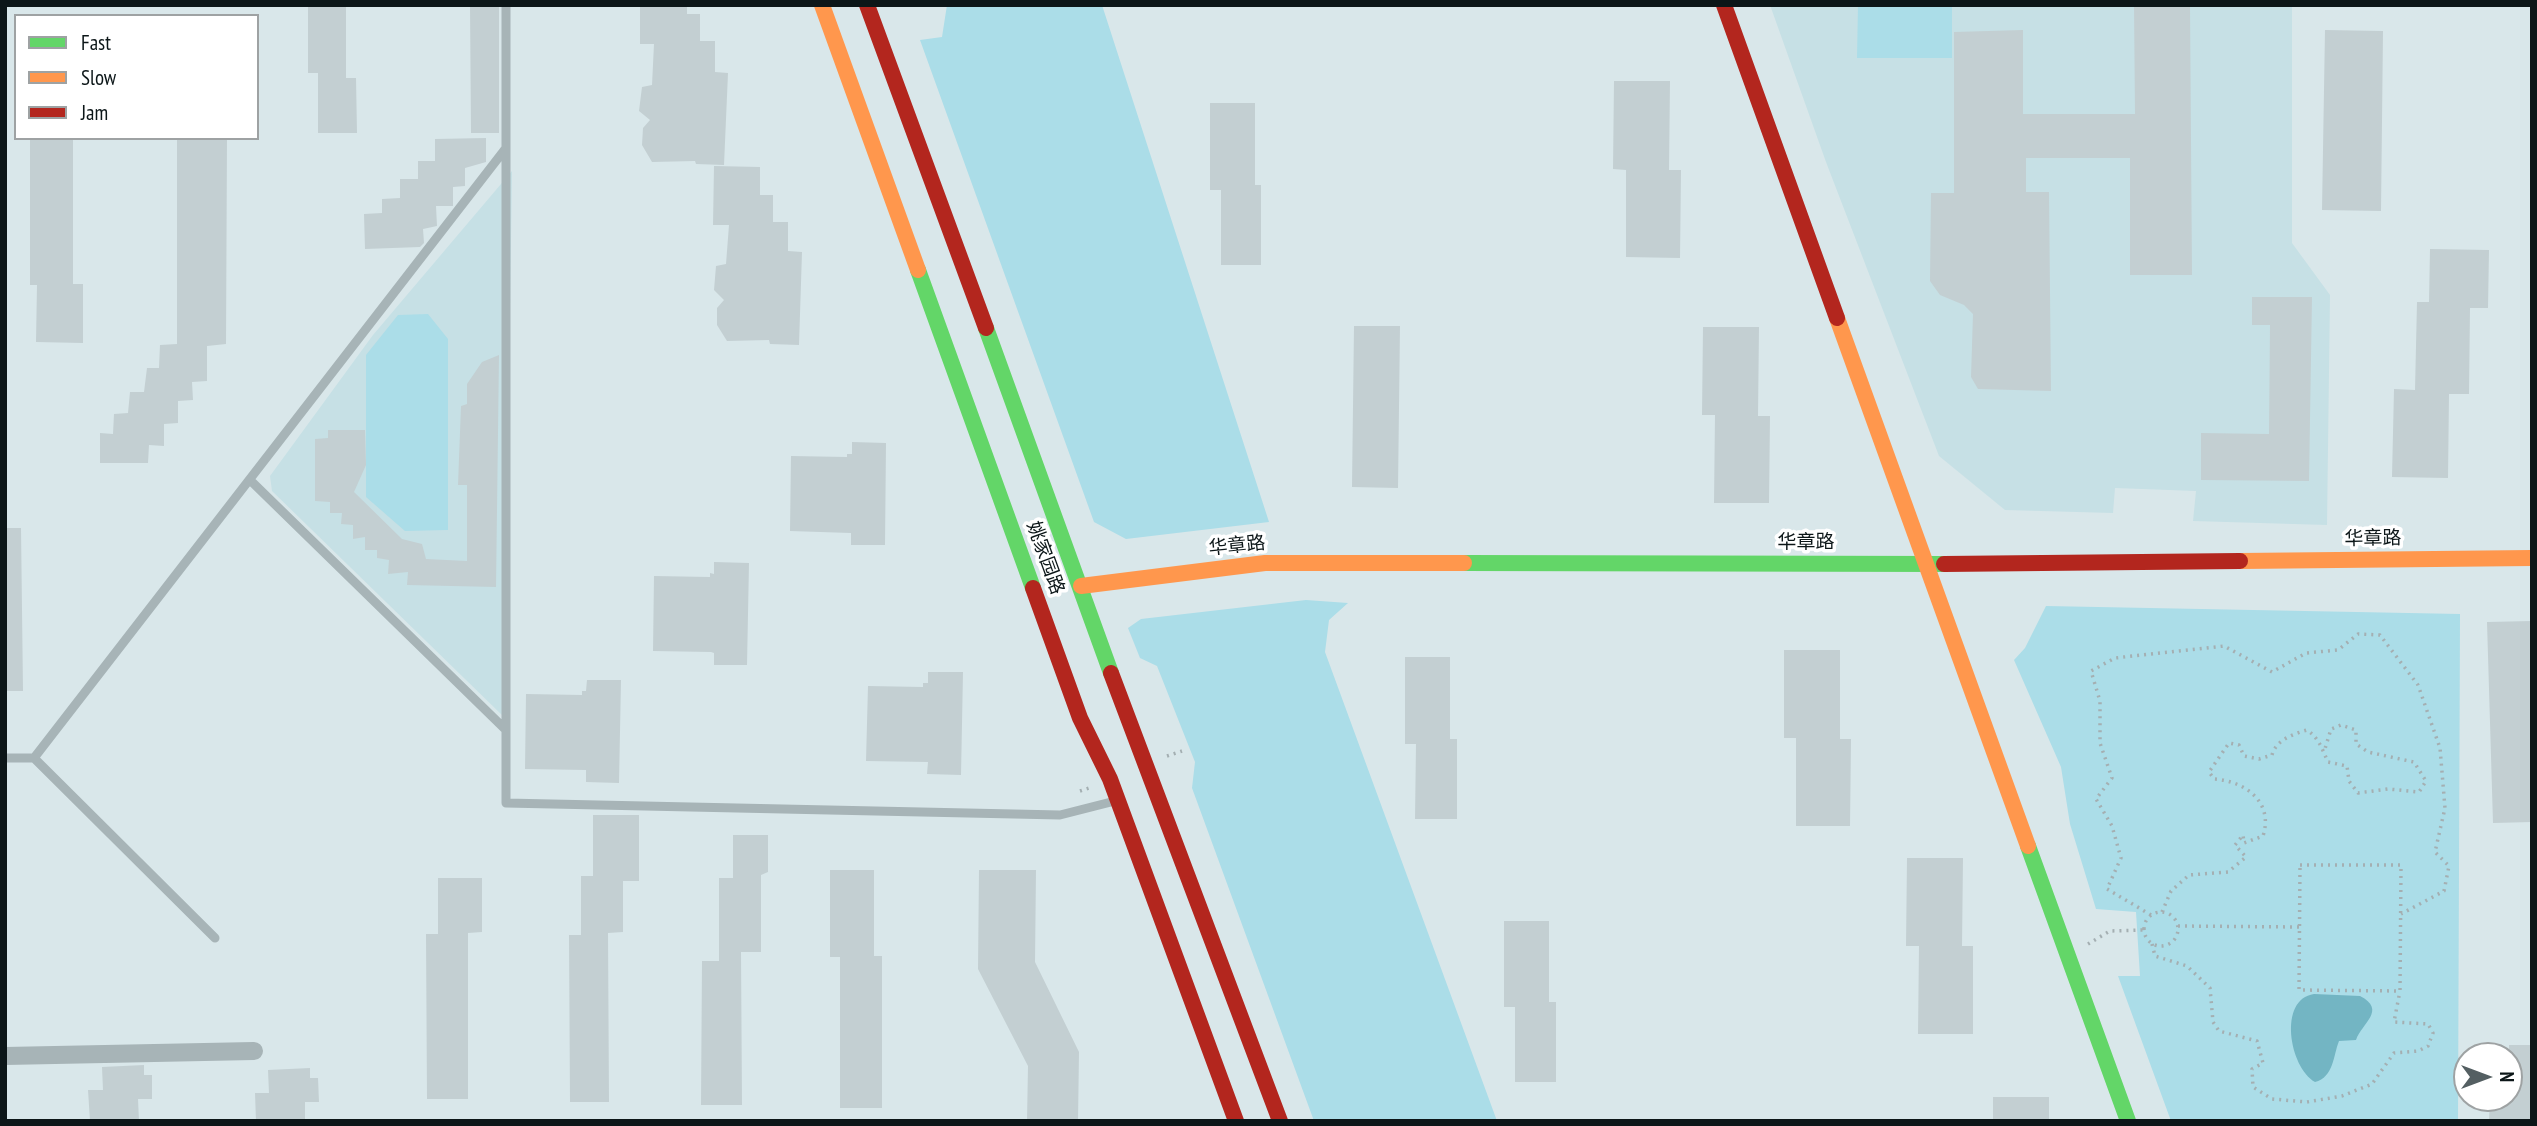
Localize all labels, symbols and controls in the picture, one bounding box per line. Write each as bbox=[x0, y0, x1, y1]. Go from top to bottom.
legend bbox=[14, 14, 259, 140]
text: Fast bbox=[81, 29, 111, 56]
text: Slow bbox=[81, 64, 116, 91]
text: Jam bbox=[81, 99, 108, 126]
street label: 姚家园路 bbox=[1021, 518, 1069, 598]
street label: 华章路 bbox=[2344, 527, 2402, 551]
street label: 华章路 bbox=[1207, 532, 1267, 560]
street label: 华章路 bbox=[1778, 532, 1834, 554]
north arrow bbox=[2453, 1042, 2523, 1112]
text: N bbox=[2495, 1072, 2519, 1082]

